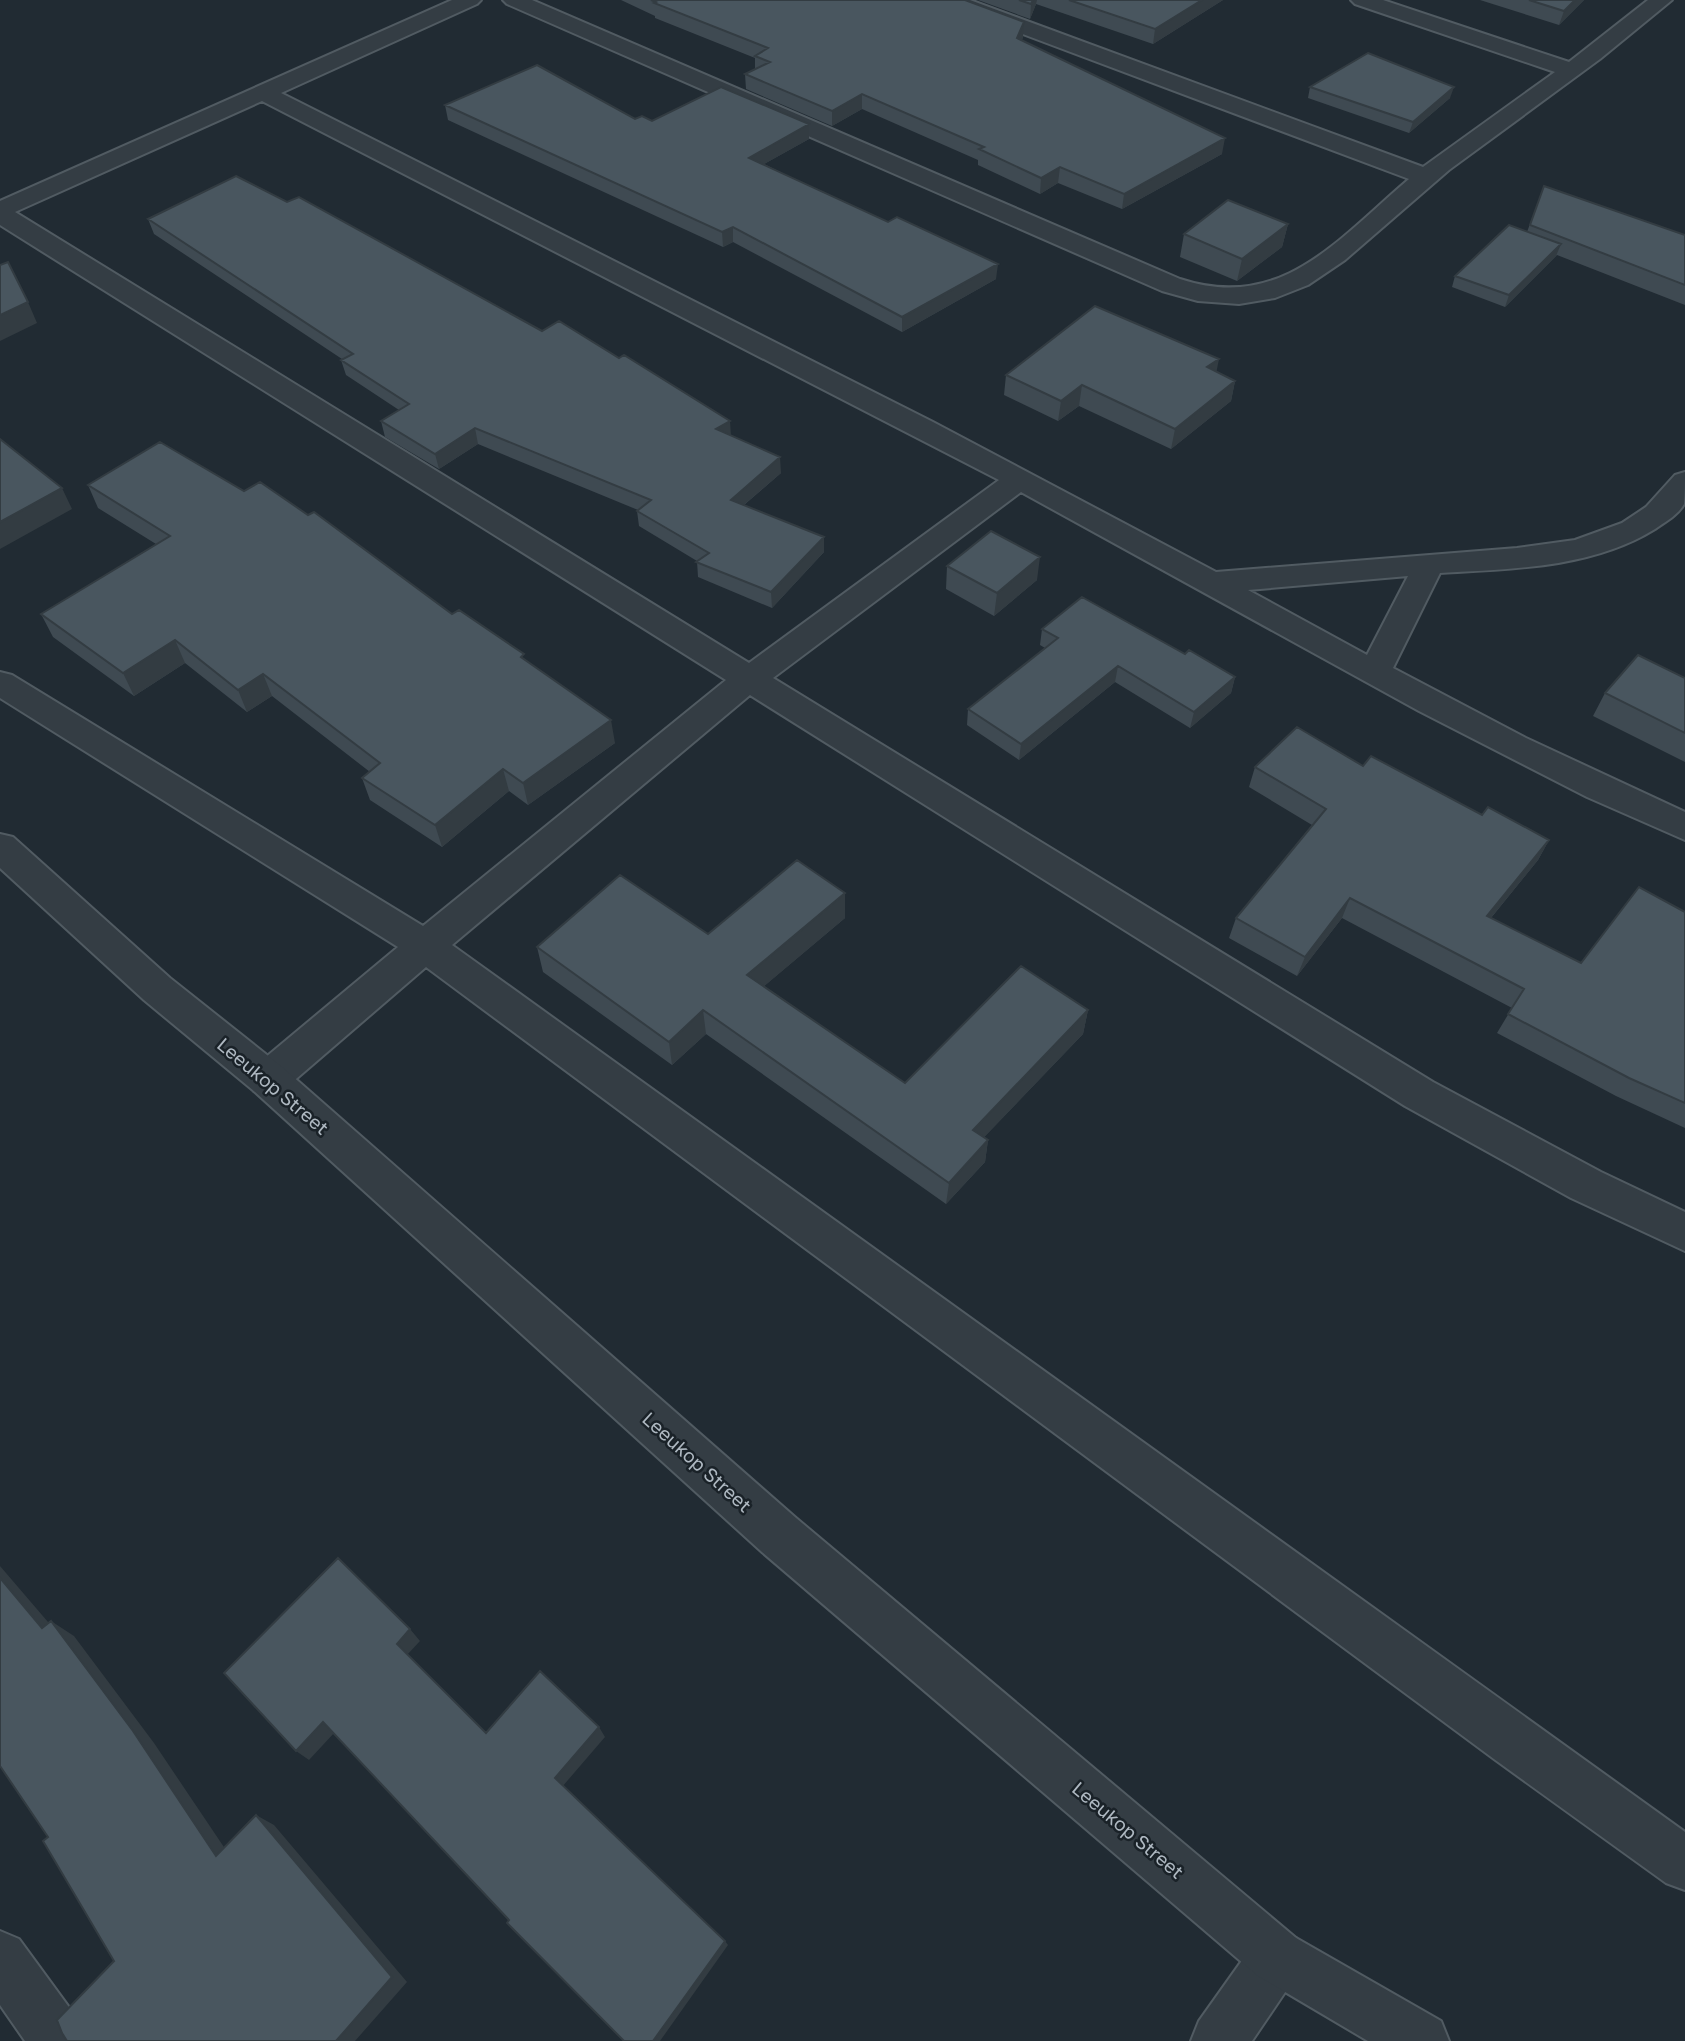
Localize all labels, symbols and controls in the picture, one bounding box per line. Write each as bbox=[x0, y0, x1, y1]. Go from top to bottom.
street label: Leeukop Street bbox=[213, 1032, 334, 1139]
street label: Leeukop Street bbox=[638, 1407, 757, 1517]
street label: Leeukop Street bbox=[1068, 1776, 1189, 1883]

